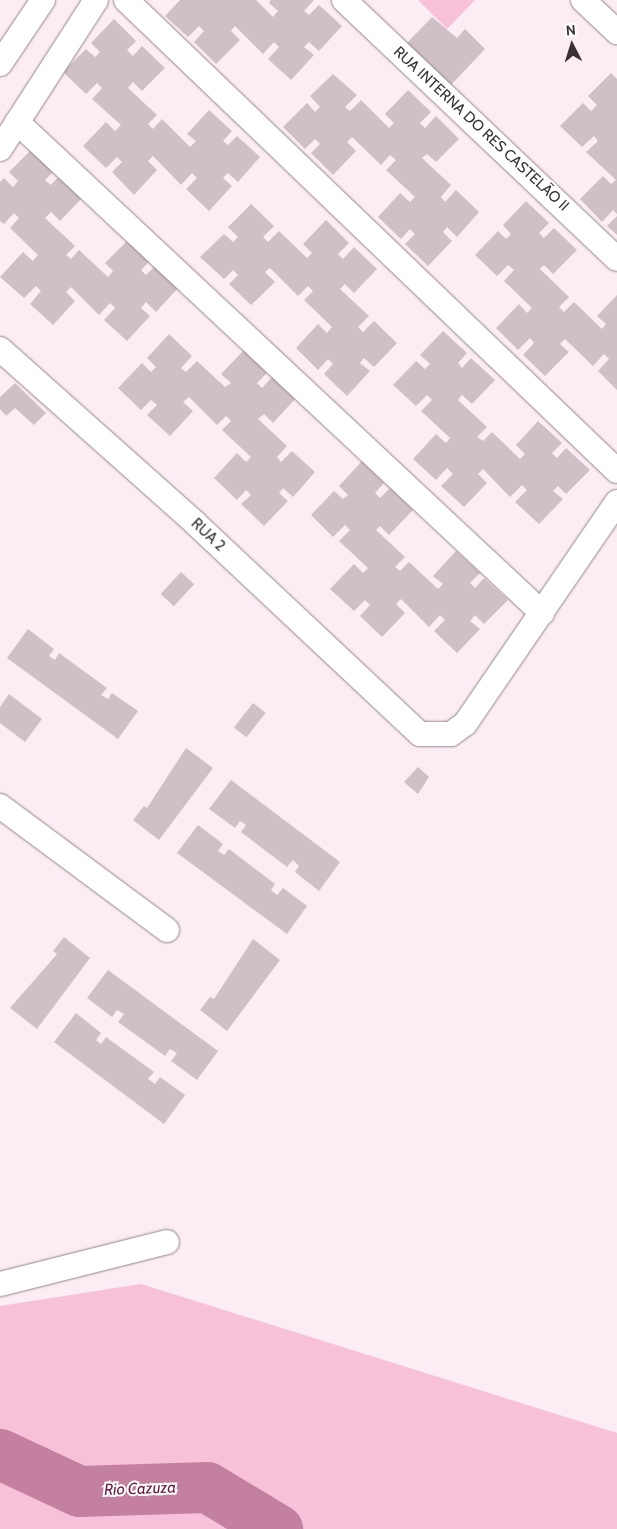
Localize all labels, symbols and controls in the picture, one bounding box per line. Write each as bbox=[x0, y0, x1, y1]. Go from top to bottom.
north arrow bbox=[547, 20, 597, 70]
text: N bbox=[565, 21, 576, 39]
street label: RUA INTERNA DO RES CASTELÃO II bbox=[390, 43, 572, 215]
street label: RUA 2 bbox=[187, 515, 229, 555]
water label: Rio Cazuza bbox=[104, 1478, 176, 1500]

